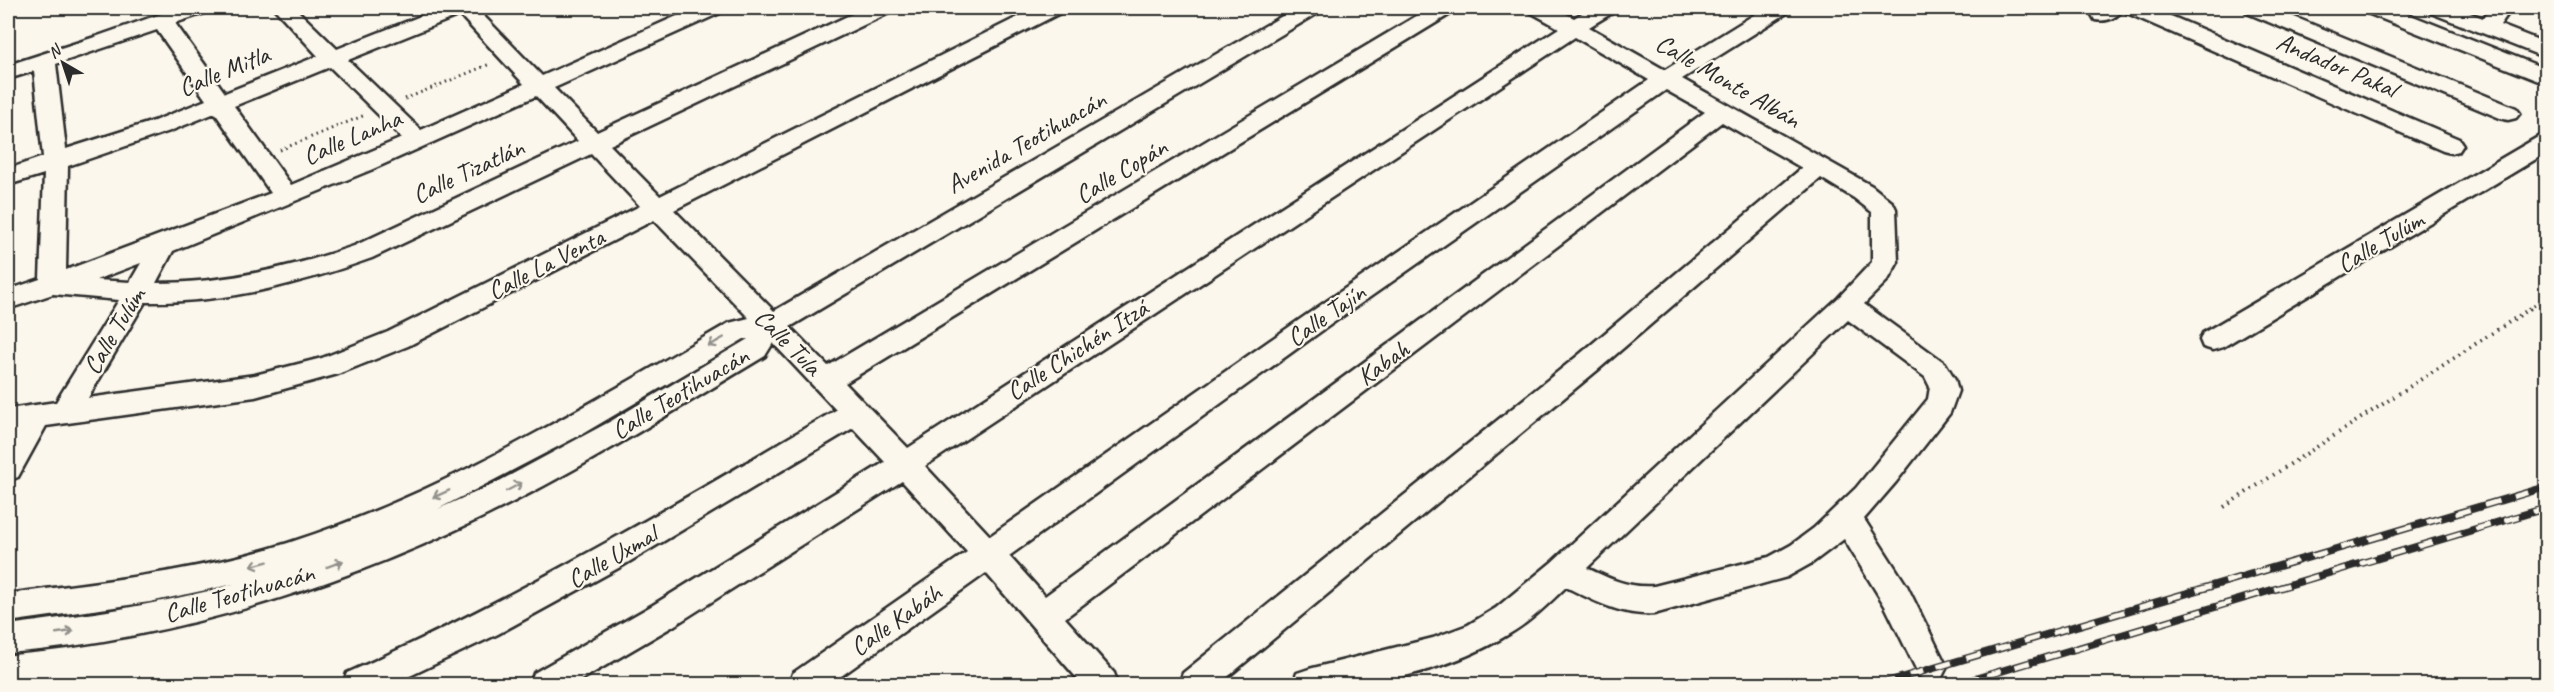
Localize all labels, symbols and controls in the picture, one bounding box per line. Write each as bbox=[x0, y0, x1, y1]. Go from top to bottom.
street label: Andador Pakal bbox=[2272, 25, 2407, 107]
street label: Calle Monte Albán bbox=[1650, 26, 1807, 136]
north arrow bbox=[33, 33, 93, 93]
street label: Calle Mitla bbox=[174, 37, 276, 104]
text: N bbox=[44, 39, 67, 63]
street label: Avenida Teotihuacán bbox=[940, 82, 1113, 201]
street label: Calle Lanha bbox=[298, 101, 408, 173]
street label: Calle Tizatlán bbox=[407, 130, 530, 211]
street label: Calle Copán bbox=[1069, 130, 1174, 211]
street label: Calle Tulúm bbox=[2331, 202, 2431, 281]
street label: Calle La Venta bbox=[482, 220, 611, 307]
street label: Calle Tajín bbox=[1280, 275, 1373, 354]
street label: Calle Tulúm bbox=[75, 280, 154, 380]
street label: Calle Chichén Itzá bbox=[1000, 291, 1156, 408]
street label: Calle Tula bbox=[747, 301, 830, 384]
street label: Kabah bbox=[1350, 332, 1417, 393]
one-way arrow bbox=[708, 337, 725, 349]
street label: Calle Teotihuacán bbox=[605, 339, 756, 447]
one-way arrow bbox=[505, 481, 523, 492]
one-way arrow bbox=[432, 488, 450, 500]
street label: Calle Uxmal bbox=[561, 516, 667, 596]
street label: Calle Teotihuacán bbox=[160, 556, 319, 630]
one-way arrow bbox=[250, 558, 269, 570]
one-way arrow bbox=[326, 558, 344, 569]
street label: Calle Kabáh bbox=[844, 575, 950, 664]
one-way arrow bbox=[55, 626, 75, 637]

